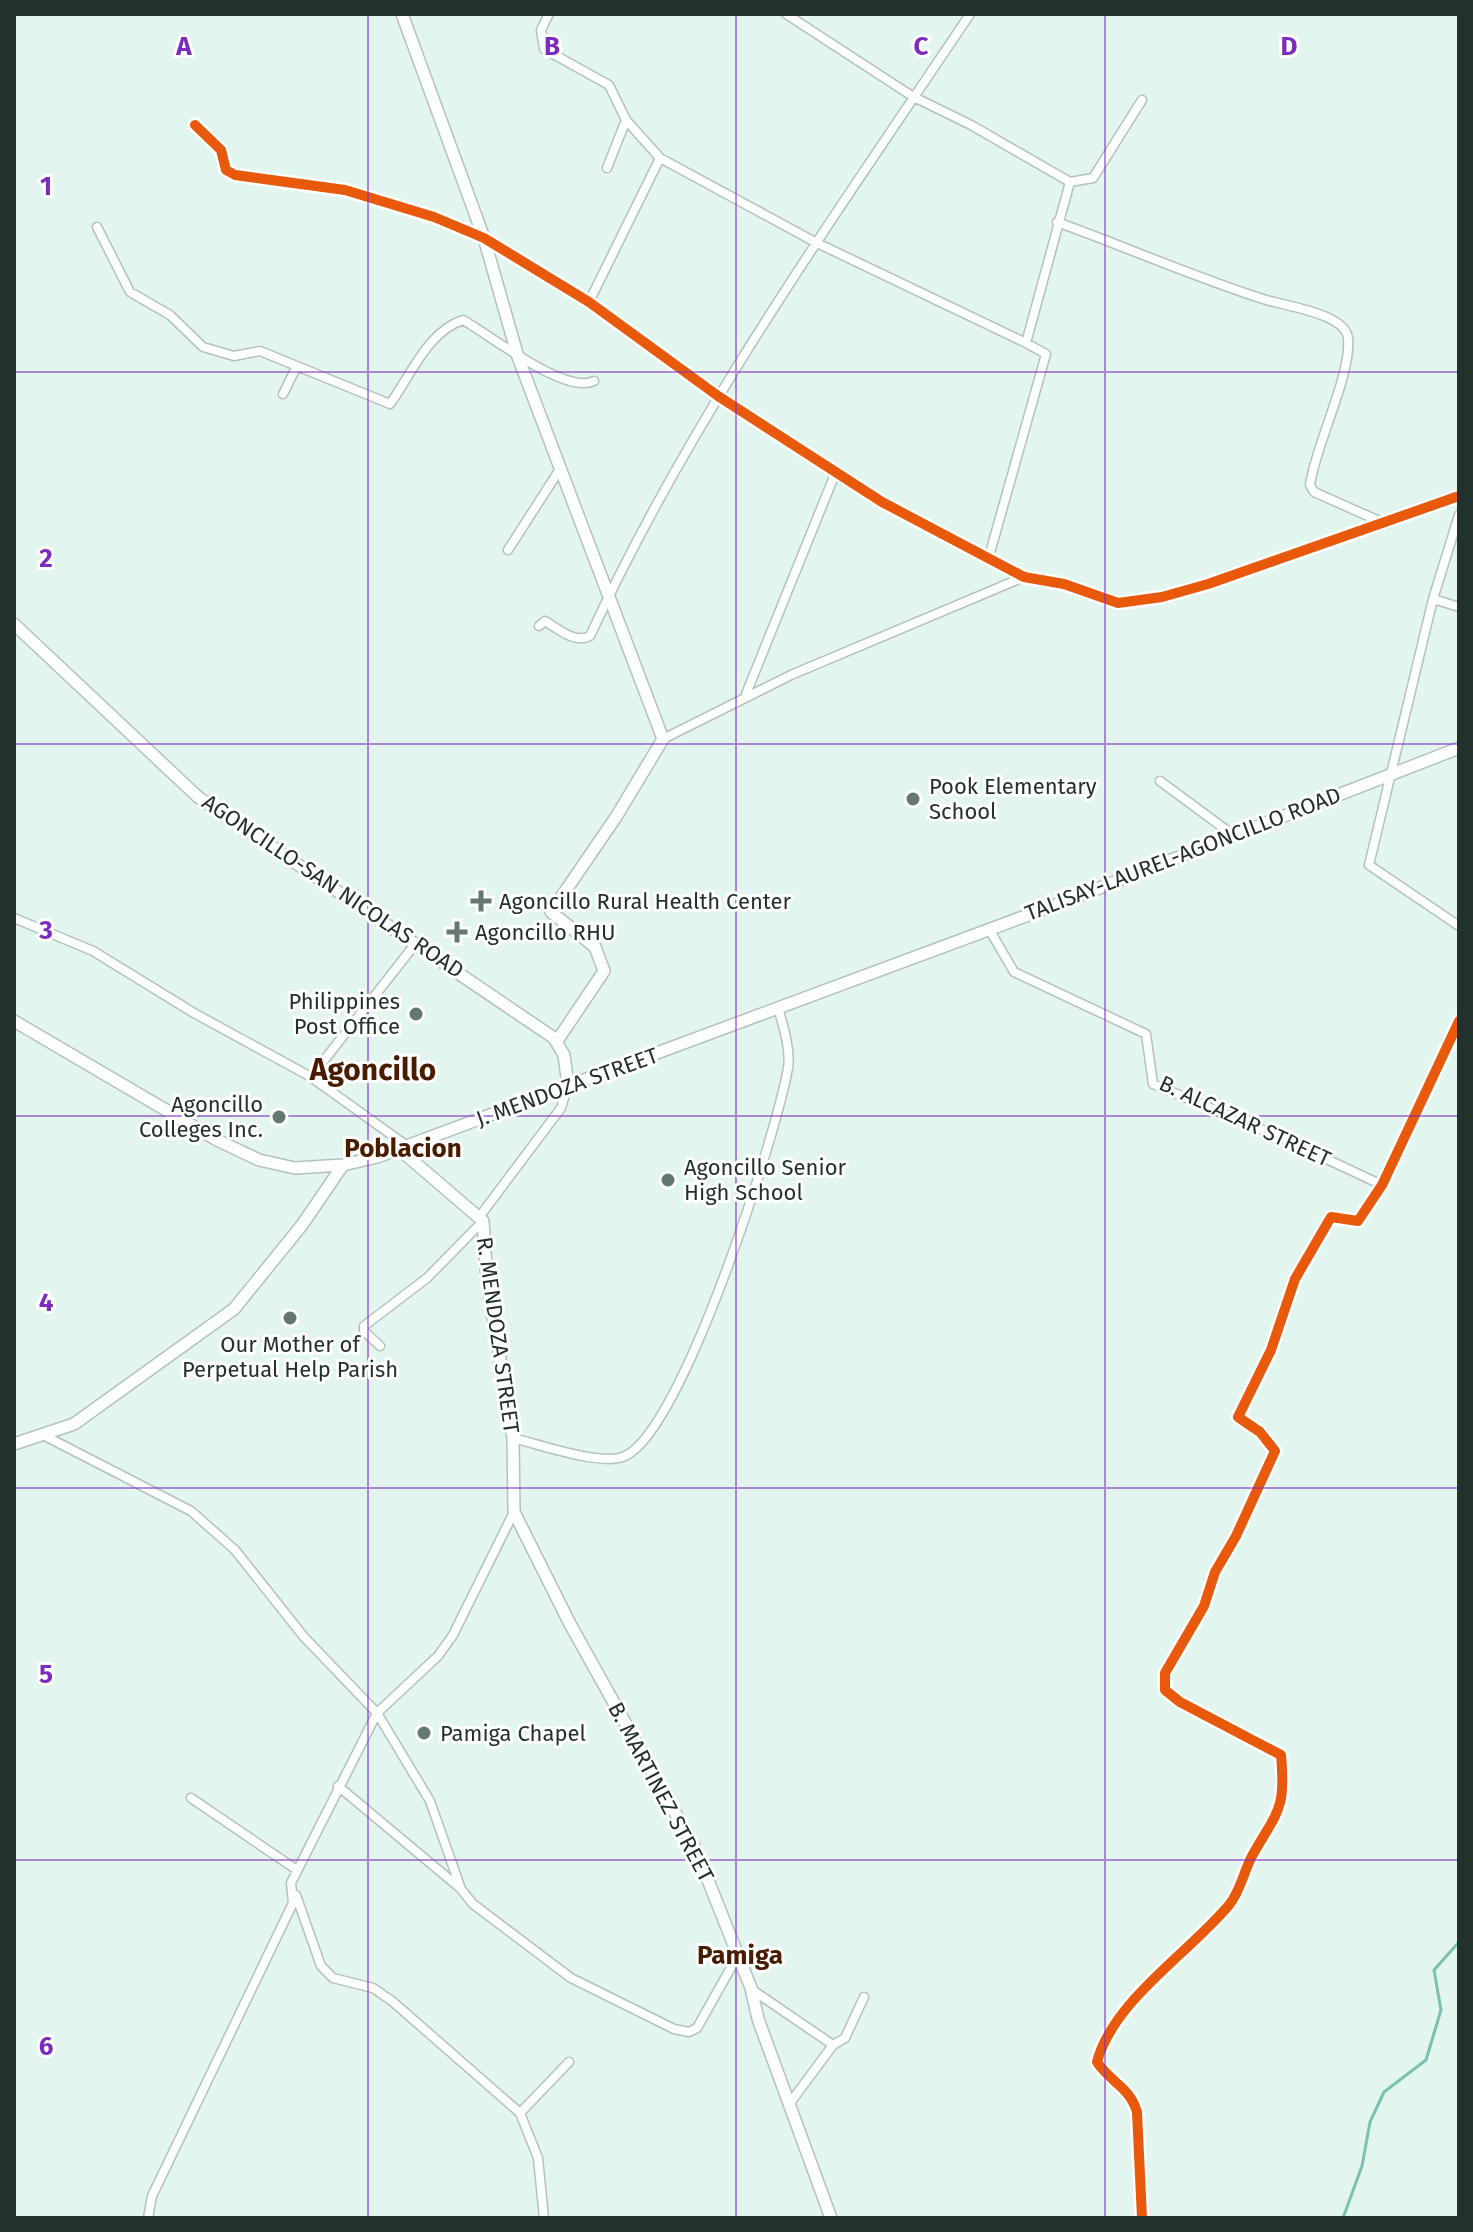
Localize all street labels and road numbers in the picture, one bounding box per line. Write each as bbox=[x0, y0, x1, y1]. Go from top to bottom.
street label: TALISAY-LAUREL-AGONCILLO ROAD bbox=[1021, 781, 1345, 927]
street label: AGONCILLO-SAN NICOLAS ROAD bbox=[197, 788, 469, 984]
street label: J. MENDOZA STREET bbox=[472, 1041, 662, 1132]
street label: B. ALCAZAR STREET bbox=[1155, 1069, 1336, 1173]
street label: R. MENDOZA STREET bbox=[471, 1235, 525, 1436]
street label: B. MARTINEZ STREET bbox=[602, 1697, 720, 1887]

